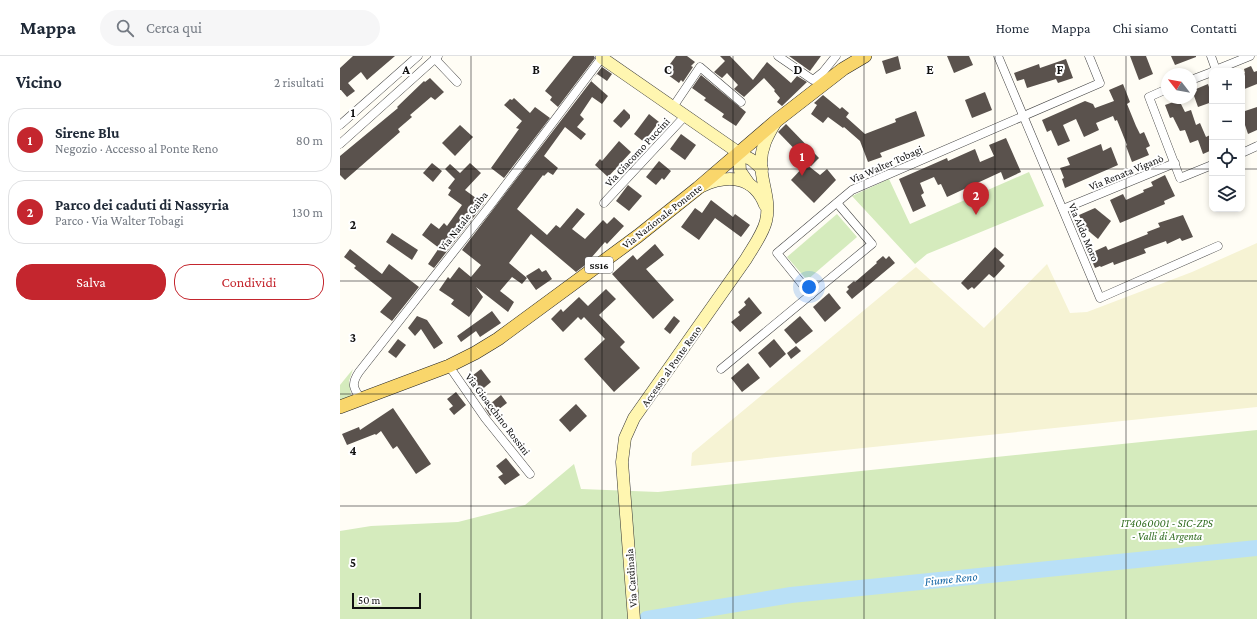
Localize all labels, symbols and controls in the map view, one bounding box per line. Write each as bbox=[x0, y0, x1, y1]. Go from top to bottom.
search box bbox=[100, 10, 380, 46]
text: Mappa bbox=[20, 17, 76, 38]
icon: search bbox=[114, 17, 136, 39]
text: Cerca qui bbox=[146, 20, 202, 36]
text: Home bbox=[996, 20, 1029, 36]
text: Mappa bbox=[1051, 20, 1090, 36]
text: Chi siamo bbox=[1112, 20, 1168, 36]
text: Contatti bbox=[1190, 20, 1237, 36]
text: A bbox=[401, 62, 410, 77]
text: B bbox=[532, 62, 540, 77]
text: C bbox=[664, 62, 672, 77]
text: D bbox=[794, 62, 803, 77]
text: E bbox=[926, 62, 934, 77]
text: F bbox=[1057, 62, 1064, 77]
north arrow bbox=[1161, 68, 1197, 104]
map controls bbox=[1209, 68, 1245, 212]
button: + bbox=[1209, 68, 1245, 104]
text: Vicino bbox=[16, 73, 62, 92]
text: 2 risultati bbox=[274, 75, 324, 90]
button: − bbox=[1209, 104, 1245, 140]
text: 1 bbox=[351, 105, 356, 120]
street label: Via Giacomo Puccini bbox=[602, 115, 672, 189]
text: Sirene Blu bbox=[55, 125, 120, 141]
text: 1 bbox=[28, 133, 32, 148]
text: 80 m bbox=[296, 133, 323, 148]
button: locate bbox=[1209, 140, 1245, 176]
text: Negozio · Accesso al Ponte Reno bbox=[55, 141, 218, 156]
pin: 1 bbox=[789, 143, 815, 176]
street label: Via Walter Tobagi bbox=[848, 143, 925, 186]
street label: Via Renata Viganò bbox=[1087, 151, 1166, 193]
button: layers bbox=[1209, 176, 1245, 212]
street label: Via Nazionale Ponente bbox=[620, 181, 704, 251]
pin: 2 bbox=[963, 182, 989, 215]
street label: Via Natale Gaiba bbox=[436, 189, 490, 253]
text: Parco dei caduti di Nassyria bbox=[55, 197, 229, 213]
street label: Via Aldo Moro bbox=[1066, 201, 1102, 264]
text: 2 bbox=[27, 205, 33, 220]
text: 130 m bbox=[292, 205, 323, 220]
text: Parco · Via Walter Tobagi bbox=[55, 213, 184, 228]
text: 2 bbox=[350, 217, 357, 232]
road number: SS16 bbox=[585, 257, 613, 273]
button: Salva bbox=[16, 264, 166, 300]
button: Condividi bbox=[174, 264, 324, 300]
your location bbox=[799, 277, 819, 297]
street label: Accesso al Ponte Reno bbox=[639, 323, 704, 409]
text: 3 bbox=[350, 330, 356, 345]
street label: Via Gioacchino Rossini bbox=[463, 371, 533, 457]
text: 4 bbox=[349, 443, 357, 458]
park label: IT4060001 - SIC-ZPS - Valli di Argenta bbox=[1121, 517, 1214, 543]
street label: Via Cardinala bbox=[623, 548, 639, 608]
text: 5 bbox=[350, 555, 356, 570]
water label: Fiume Reno bbox=[924, 569, 978, 589]
scale bar bbox=[352, 591, 421, 610]
text: 50 m bbox=[358, 594, 380, 606]

